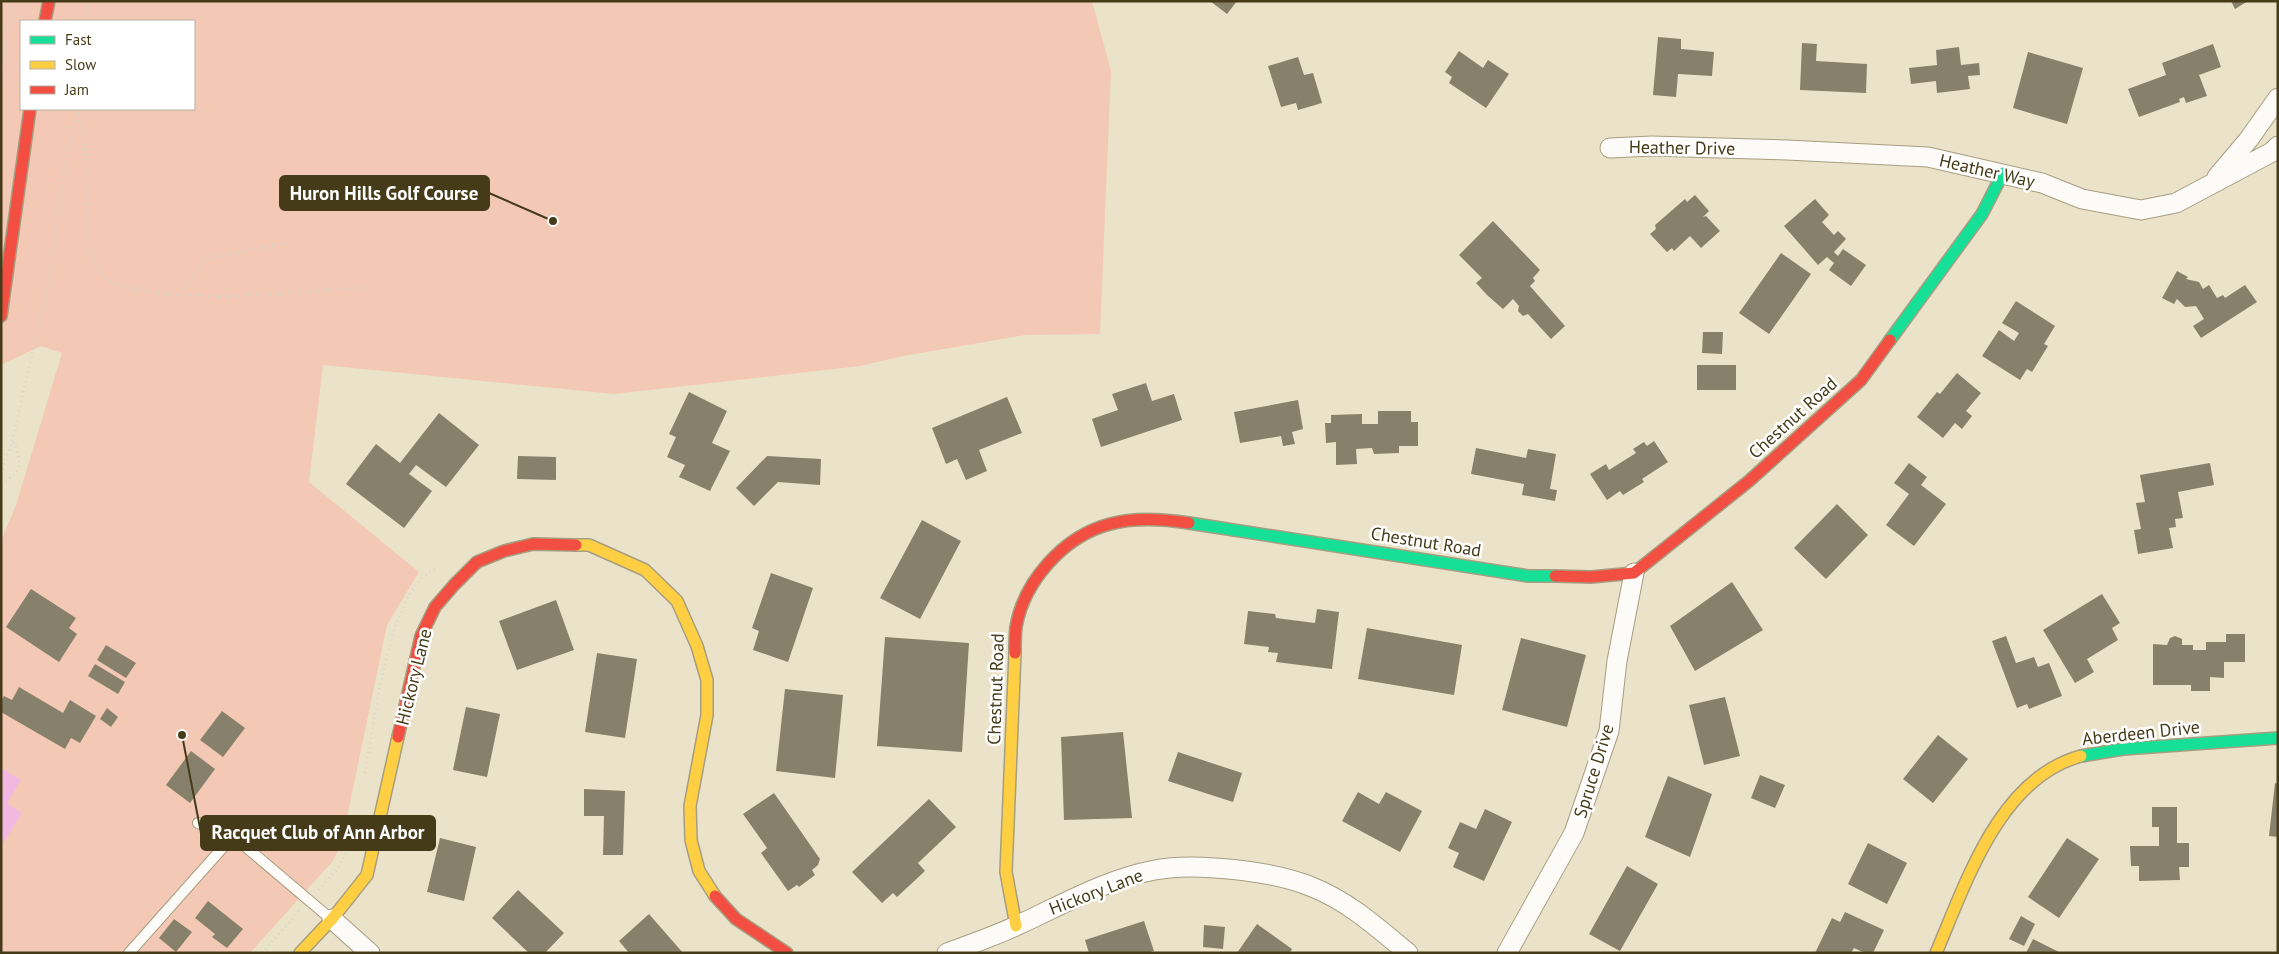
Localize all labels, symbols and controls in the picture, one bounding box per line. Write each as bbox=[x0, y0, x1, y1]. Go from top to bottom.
legend bbox=[20, 20, 195, 110]
text: Fast bbox=[65, 30, 92, 49]
text: Slow bbox=[65, 55, 96, 74]
text: Jam bbox=[64, 80, 89, 99]
street label: Heather Drive bbox=[1629, 135, 1735, 160]
street label: Heather Way bbox=[1937, 148, 2038, 193]
callout: Huron Hills Golf Course bbox=[280, 176, 489, 210]
text: Huron Hills Golf Course bbox=[290, 181, 478, 205]
street label: Chestnut Road bbox=[1744, 372, 1842, 463]
street label: Chestnut Road bbox=[1369, 521, 1483, 562]
street label: Hickory Lane bbox=[390, 626, 437, 728]
street label: Chestnut Road bbox=[982, 633, 1009, 745]
street label: Aberdeen Drive bbox=[2081, 715, 2201, 750]
street label: Spruce Drive bbox=[1568, 721, 1619, 821]
callout: Racquet Club of Ann Arbor bbox=[201, 816, 435, 850]
text: Racquet Club of Ann Arbor bbox=[211, 820, 425, 844]
street label: Hickory Lane bbox=[1046, 863, 1146, 920]

